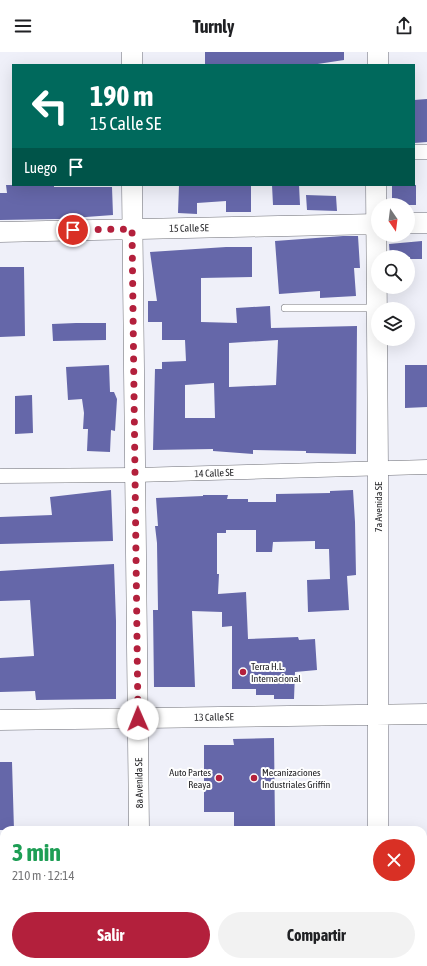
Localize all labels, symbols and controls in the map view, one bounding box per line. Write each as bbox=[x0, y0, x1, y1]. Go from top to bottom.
icon: menu bbox=[12, 15, 34, 37]
icon: share bbox=[393, 15, 415, 37]
text: Turnly bbox=[193, 16, 234, 37]
icon: left bbox=[24, 80, 76, 132]
text: 190 m bbox=[90, 80, 153, 112]
text: 15 Calle SE bbox=[90, 113, 161, 134]
icon: arrive bbox=[65, 156, 87, 178]
text: Luego bbox=[24, 159, 57, 176]
north arrow bbox=[371, 198, 415, 242]
map controls bbox=[371, 198, 415, 346]
pin bbox=[56, 213, 90, 247]
icon: arrive bbox=[62, 219, 84, 241]
street label: 15 Calle SE bbox=[169, 222, 210, 234]
button: search bbox=[371, 250, 415, 294]
button: layers bbox=[371, 302, 415, 346]
street label: 14 Calle SE bbox=[194, 467, 235, 479]
street label: 7a Avenida SE bbox=[373, 481, 384, 532]
place label: Terra H.L. Internacional bbox=[251, 661, 301, 684]
marker: Terra H.L. Internacional bbox=[238, 667, 248, 677]
position arrow bbox=[117, 698, 159, 740]
street label: 13 Calle SE bbox=[194, 711, 235, 723]
street label: 8a Avenida SE bbox=[133, 757, 145, 808]
place label: Auto Partes Reaya bbox=[169, 767, 211, 790]
place label: Mecanizaciones Industriales Griffin bbox=[262, 767, 331, 790]
marker: Auto Partes Reaya bbox=[214, 773, 224, 783]
marker: Mecanizaciones Industriales Griffin bbox=[249, 773, 259, 783]
text: 3 min bbox=[12, 839, 61, 866]
button: close bbox=[373, 839, 415, 881]
text: 210 m · 12:14 bbox=[12, 868, 75, 883]
button: Salir bbox=[12, 912, 210, 958]
button: Compartir bbox=[218, 912, 415, 958]

